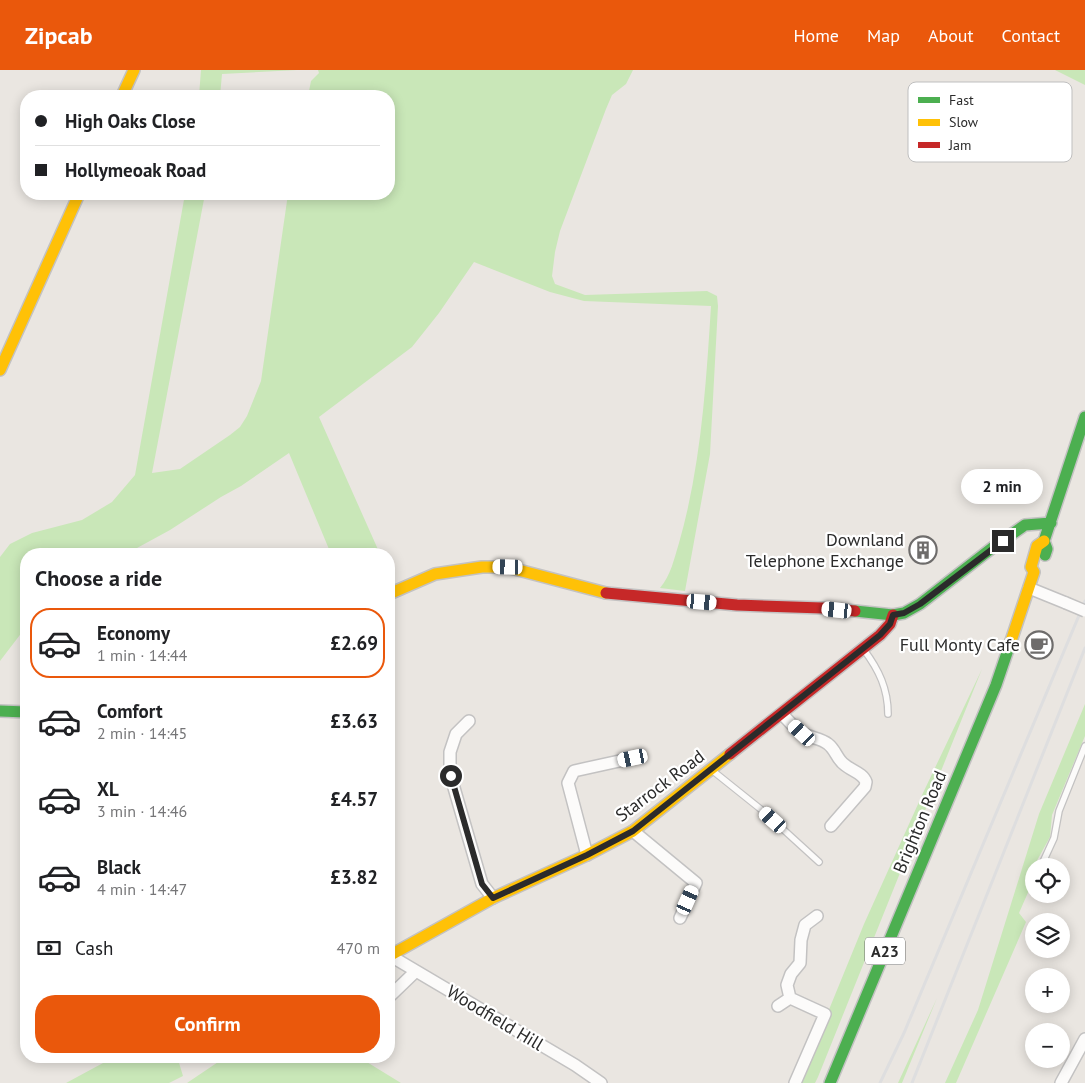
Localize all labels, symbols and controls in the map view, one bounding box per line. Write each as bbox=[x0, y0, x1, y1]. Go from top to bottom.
text: Zipcab bbox=[25, 20, 93, 51]
text: Home bbox=[793, 24, 839, 47]
text: Map bbox=[867, 24, 900, 47]
text: About bbox=[928, 24, 974, 47]
text: Contact bbox=[1002, 24, 1060, 47]
legend bbox=[908, 82, 1072, 162]
text: Fast bbox=[949, 91, 974, 109]
text: High Oaks Close bbox=[65, 109, 196, 133]
text: Slow bbox=[949, 113, 979, 131]
text: Jam bbox=[948, 136, 971, 154]
text: Hollymeoak Road bbox=[65, 158, 206, 182]
callout: 2 min bbox=[962, 468, 1044, 504]
text: 2 min bbox=[982, 476, 1022, 496]
place label: Downland Telephone Exchange bbox=[746, 528, 904, 572]
route end bbox=[992, 530, 1014, 552]
building icon: Downland Telephone Exchange bbox=[908, 535, 938, 565]
car bbox=[492, 559, 523, 575]
text: Choose a ride bbox=[35, 564, 162, 592]
car bbox=[686, 593, 717, 611]
car bbox=[821, 601, 852, 619]
icon: car bbox=[37, 621, 82, 666]
text: Economy bbox=[97, 621, 170, 645]
cafe icon: Full Monty Cafe bbox=[1024, 630, 1054, 660]
text: £2.69 bbox=[330, 631, 378, 655]
place label: Full Monty Cafe bbox=[900, 633, 1020, 656]
text: 1 min · 14:44 bbox=[97, 645, 187, 665]
icon: car bbox=[37, 699, 82, 744]
text: Comfort bbox=[97, 699, 163, 723]
text: £3.63 bbox=[330, 709, 378, 733]
car bbox=[785, 717, 818, 749]
text: 2 min · 14:45 bbox=[97, 723, 187, 743]
street label: Starrock Road bbox=[611, 745, 709, 827]
car bbox=[616, 748, 649, 768]
route start bbox=[440, 765, 462, 787]
street label: Brighton Road bbox=[888, 767, 951, 877]
icon: car bbox=[37, 777, 82, 822]
text: XL bbox=[97, 777, 119, 801]
text: £4.57 bbox=[330, 787, 378, 811]
text: 3 min · 14:46 bbox=[97, 801, 187, 821]
car bbox=[756, 804, 789, 836]
icon: car bbox=[37, 855, 82, 900]
text: Black bbox=[97, 855, 141, 879]
map controls bbox=[1025, 858, 1070, 1068]
button: locate bbox=[1025, 858, 1070, 903]
text: £3.82 bbox=[330, 865, 378, 889]
text: 4 min · 14:47 bbox=[97, 879, 187, 899]
car bbox=[675, 883, 700, 917]
button: layers bbox=[1025, 913, 1070, 958]
icon: cash bbox=[35, 934, 63, 962]
text: Cash bbox=[75, 936, 113, 960]
text: 470 m bbox=[337, 938, 380, 958]
road number: A23 bbox=[865, 938, 905, 964]
button: + bbox=[1025, 968, 1070, 1013]
street label: Woodfield Hill bbox=[443, 980, 549, 1056]
button: Confirm bbox=[35, 995, 380, 1053]
button: − bbox=[1025, 1023, 1070, 1068]

